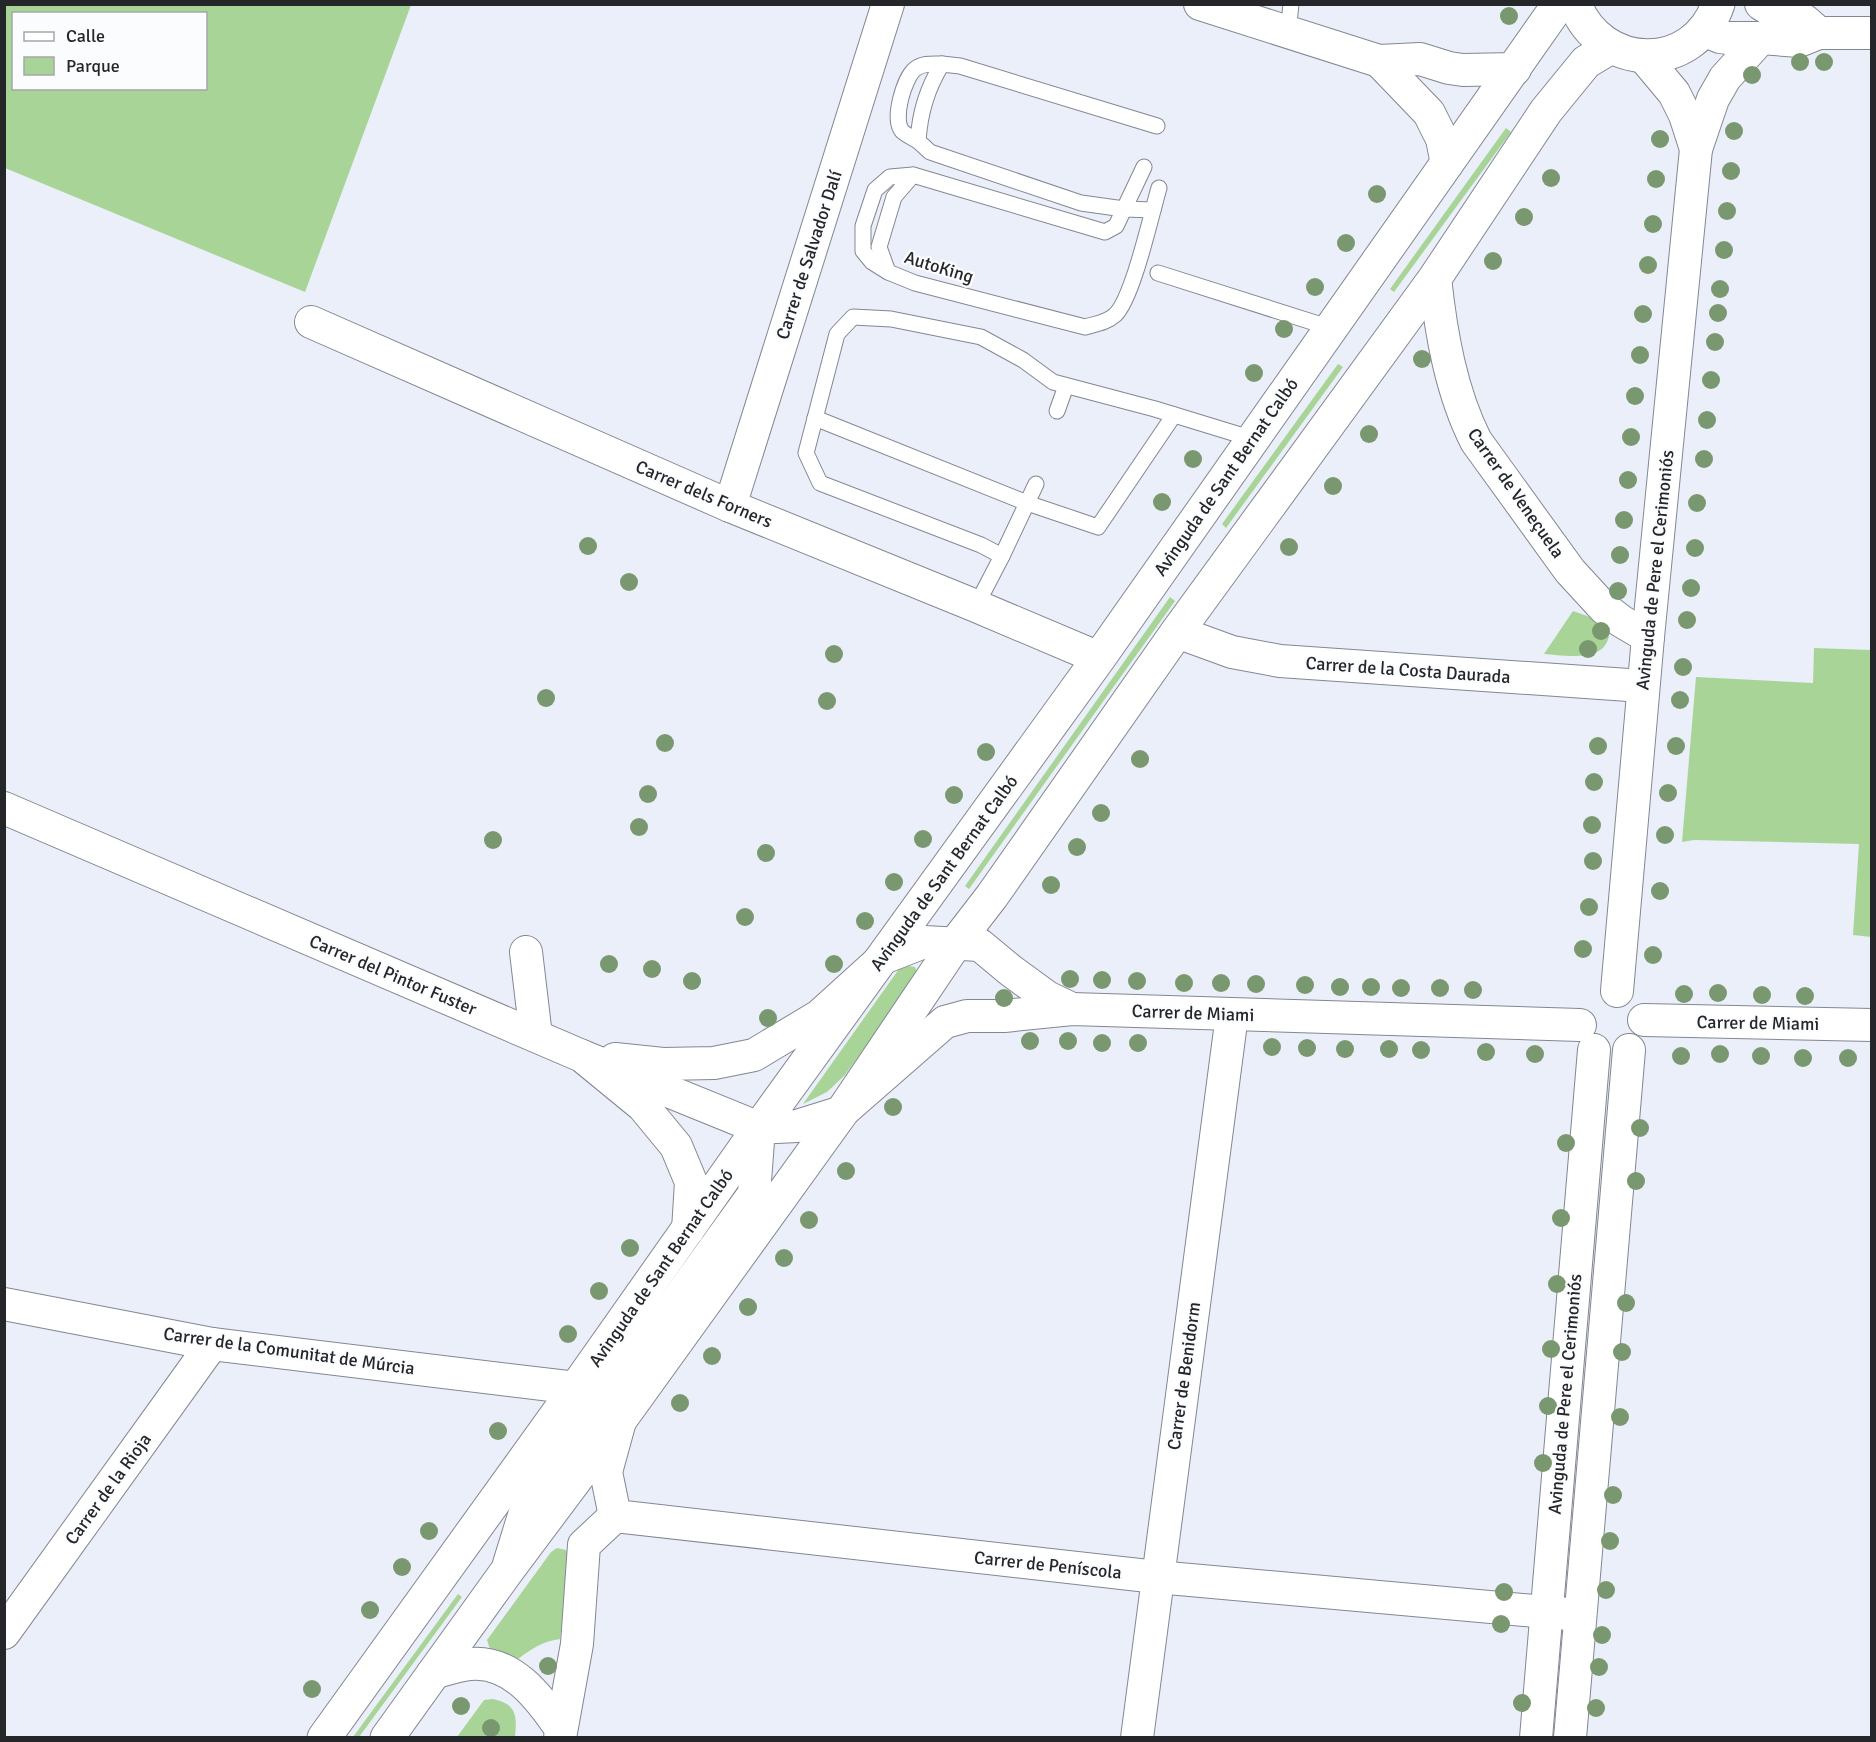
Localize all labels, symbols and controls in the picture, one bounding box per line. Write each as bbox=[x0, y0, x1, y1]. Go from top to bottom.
legend bbox=[12, 12, 207, 90]
text: Calle bbox=[66, 25, 105, 47]
text: Parque bbox=[66, 55, 120, 77]
street label: Carrer de Salvador Dalí bbox=[771, 168, 847, 342]
street label: AutoKing bbox=[902, 246, 976, 288]
street label: Avinguda de Sant Bernat Calbó bbox=[1149, 374, 1303, 580]
street label: Carrer de Veneçuela bbox=[1463, 424, 1569, 562]
street label: Avinguda de Pere el Cerimoniós bbox=[1631, 449, 1679, 691]
street label: Carrer dels Forners bbox=[632, 455, 776, 533]
street label: Carrer de la Costa Daurada bbox=[1305, 652, 1511, 688]
street label: Avinguda de Sant Bernat Calbó bbox=[866, 771, 1022, 975]
street label: Carrer del Pintor Fuster bbox=[306, 930, 480, 1020]
street label: Carrer de Miami bbox=[1131, 1000, 1255, 1026]
street label: Carrer de Miami bbox=[1696, 1011, 1820, 1035]
street label: Avinguda de Sant Bernat Calbó bbox=[584, 1165, 738, 1371]
street label: Avinguda de Pere el Cerimoniós bbox=[1544, 1273, 1586, 1515]
street label: Carrer de Benidorm bbox=[1163, 1301, 1205, 1451]
street label: Carrer de la Comunitat de Múrcia bbox=[162, 1322, 416, 1380]
street label: Carrer de la Rioja bbox=[60, 1429, 156, 1549]
street label: Carrer de Peníscola bbox=[973, 1546, 1123, 1584]

